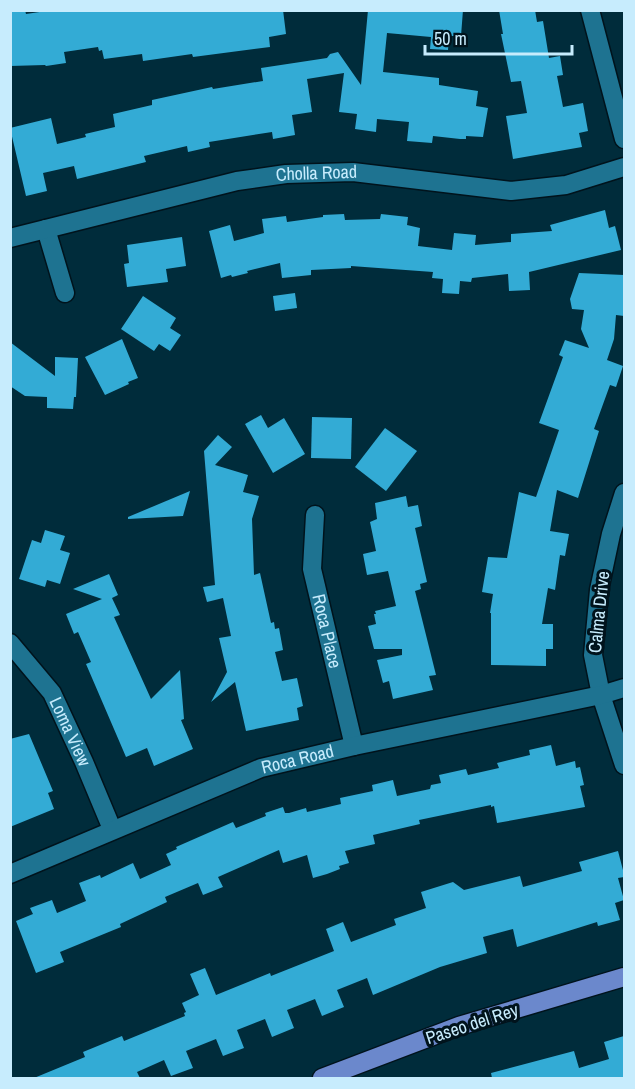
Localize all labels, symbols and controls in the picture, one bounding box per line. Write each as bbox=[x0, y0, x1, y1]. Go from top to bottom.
scale bar bbox=[425, 18, 572, 56]
text: 50 m bbox=[434, 26, 467, 51]
street label: Cholla Road bbox=[274, 159, 357, 187]
street label: Calma Drive bbox=[582, 570, 615, 654]
street label: Roca Place bbox=[306, 591, 348, 671]
street label: Loma View bbox=[44, 693, 97, 771]
street label: Roca Road bbox=[259, 738, 336, 780]
street label: Paseo del Rey bbox=[422, 997, 522, 1050]

